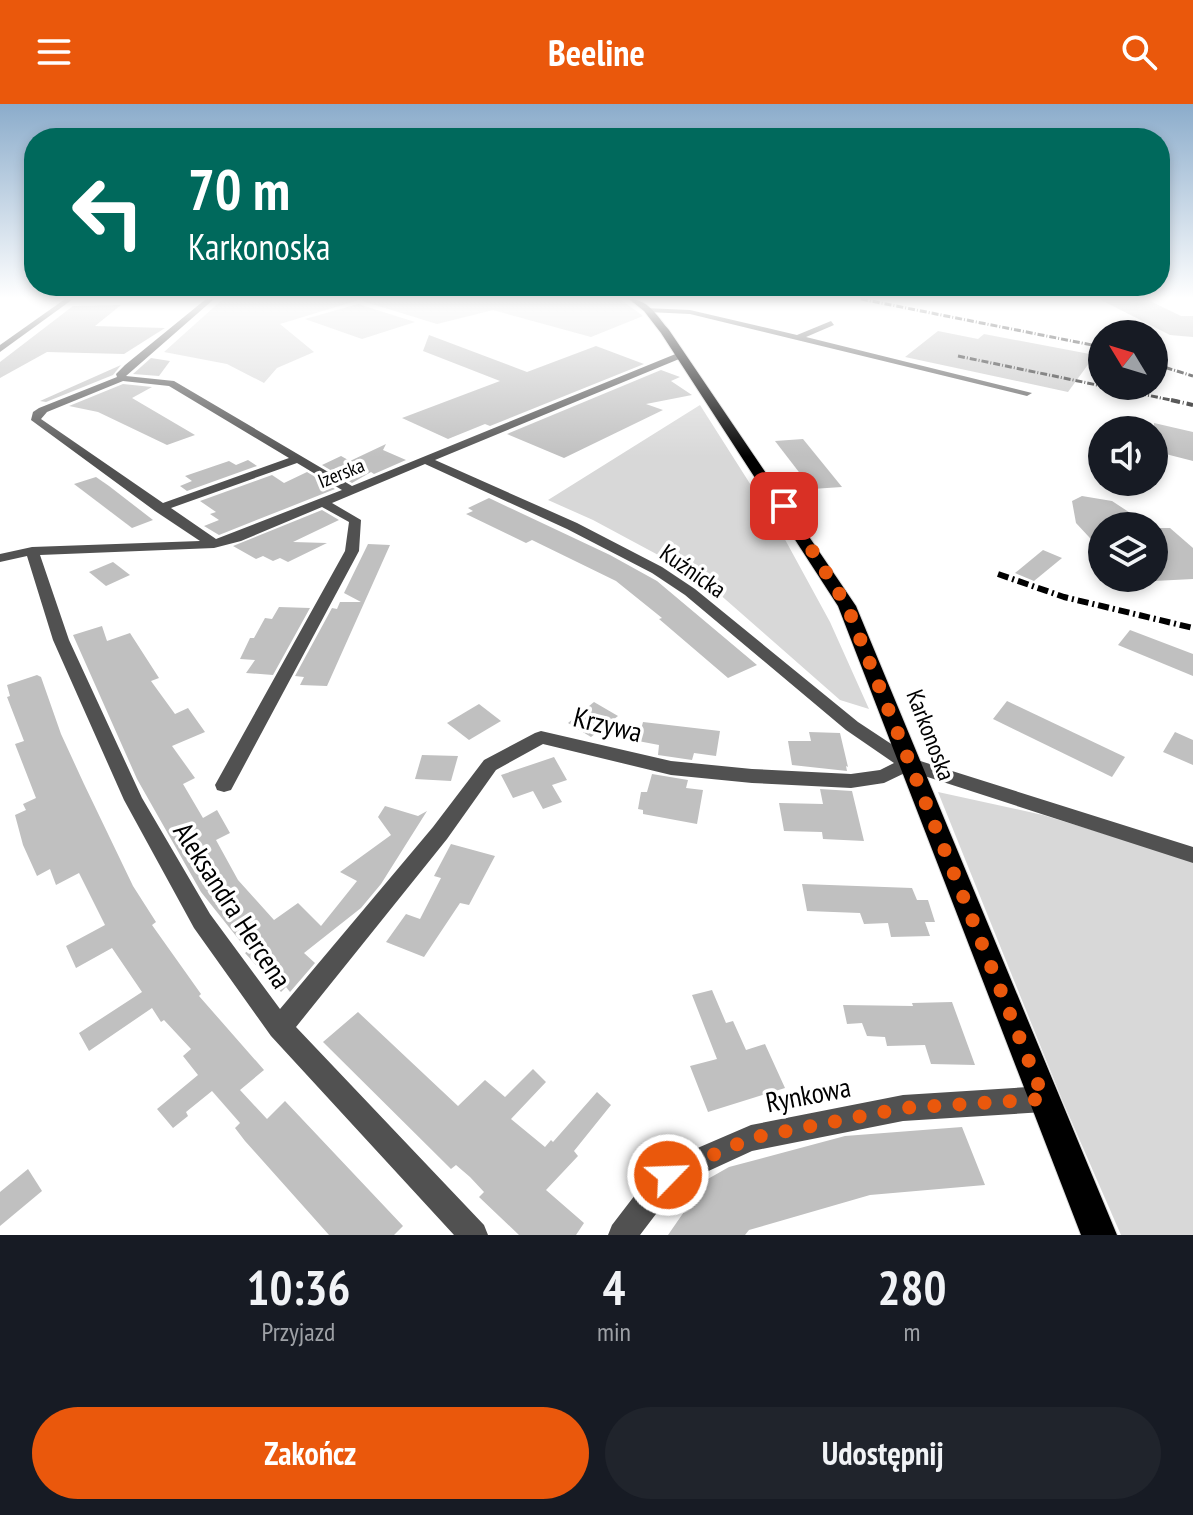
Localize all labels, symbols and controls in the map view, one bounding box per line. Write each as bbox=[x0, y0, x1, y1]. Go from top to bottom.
text: Beeline bbox=[548, 29, 645, 76]
icon: menu bbox=[32, 30, 76, 74]
icon: search bbox=[1117, 30, 1161, 74]
text: 70 m bbox=[188, 153, 290, 225]
icon: left bbox=[56, 160, 160, 264]
text: Karkonoska bbox=[188, 223, 330, 270]
north arrow bbox=[1088, 320, 1168, 400]
map controls bbox=[1088, 320, 1168, 592]
button: sound bbox=[1088, 416, 1168, 496]
street label: Izerska bbox=[314, 452, 368, 494]
pin bbox=[750, 472, 818, 540]
icon: arrive bbox=[762, 484, 806, 528]
button: layers bbox=[1088, 512, 1168, 592]
street label: Kuźnicka bbox=[654, 537, 732, 605]
street label: Karkonoska bbox=[900, 685, 962, 785]
street label: Krzywa bbox=[570, 698, 646, 750]
street label: Aleksandra Hercena bbox=[166, 815, 300, 995]
street label: Rynkowa bbox=[762, 1068, 854, 1120]
position arrow bbox=[626, 1133, 710, 1217]
text: 10:36 bbox=[247, 1256, 350, 1318]
text: 4 bbox=[603, 1256, 625, 1318]
text: 280 bbox=[878, 1256, 946, 1318]
text: Przyjazd bbox=[262, 1315, 335, 1348]
text: min bbox=[597, 1315, 631, 1348]
text: m bbox=[904, 1315, 920, 1348]
button: Zakończ bbox=[32, 1407, 589, 1499]
button: Udostępnij bbox=[605, 1407, 1161, 1499]

